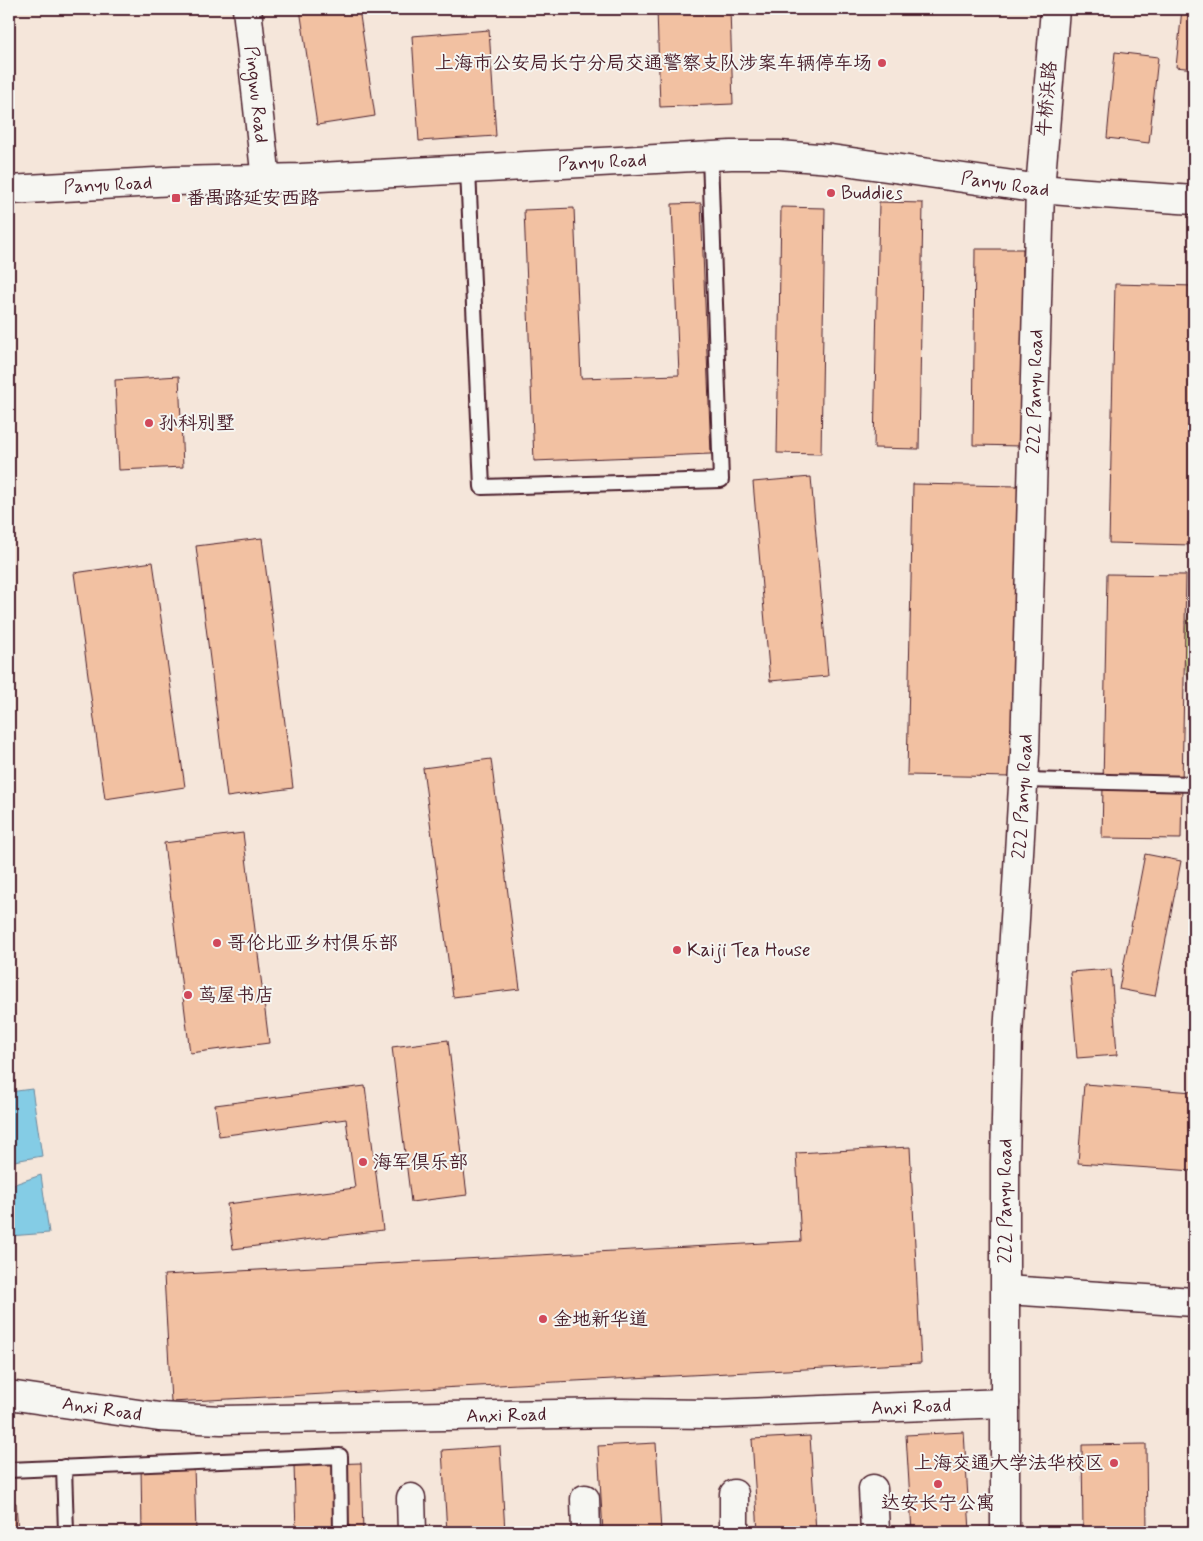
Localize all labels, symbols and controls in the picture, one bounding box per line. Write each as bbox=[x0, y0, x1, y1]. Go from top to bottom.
street label: Pingwu Road bbox=[239, 45, 274, 144]
place label: 上海市公安局长宁分局交通警察支队涉案车辆停车场 bbox=[435, 51, 872, 76]
marker: 上海市公安局长宁分局交通警察支队涉案车辆停车场 bbox=[876, 57, 888, 69]
street label: 牛桥浜路 bbox=[1031, 60, 1063, 138]
street label: Panyu Road bbox=[557, 147, 647, 177]
street label: Panyu Road bbox=[959, 165, 1050, 202]
street label: Panyu Road bbox=[63, 170, 153, 200]
place label: Buddies bbox=[841, 181, 903, 206]
place label: 番禺路延安西路 bbox=[186, 186, 319, 211]
marker: Buddies bbox=[825, 187, 837, 199]
marker: 番禺路延安西路 bbox=[170, 192, 182, 204]
street label: 222 Panyu Road bbox=[1020, 329, 1049, 454]
place label: 孙科别墅 bbox=[159, 411, 235, 436]
marker: 孙科别墅 bbox=[143, 417, 155, 429]
street label: 222 Panyu Road bbox=[1006, 734, 1038, 860]
place label: 哥伦比亚乡村俱乐部 bbox=[227, 931, 398, 956]
marker: 哥伦比亚乡村俱乐部 bbox=[211, 937, 223, 949]
place label: Kaiji Tea House bbox=[687, 938, 811, 964]
marker: Kaiji Tea House bbox=[671, 944, 683, 956]
place label: 茑屋书店 bbox=[198, 983, 274, 1008]
marker: 茑屋书店 bbox=[182, 989, 194, 1001]
street label: 222 Panyu Road bbox=[992, 1138, 1018, 1263]
place label: 海军俱乐部 bbox=[373, 1150, 468, 1175]
marker: 海军俱乐部 bbox=[357, 1156, 369, 1168]
place label: 金地新华道 bbox=[553, 1307, 648, 1332]
marker: 金地新华道 bbox=[537, 1313, 549, 1325]
street label: Anxi Road bbox=[61, 1390, 143, 1427]
street label: Anxi Road bbox=[871, 1393, 952, 1421]
street label: Anxi Road bbox=[466, 1402, 547, 1428]
place label: 上海交通大学法华校区 bbox=[914, 1451, 1104, 1476]
marker: 上海交通大学法华校区 bbox=[1108, 1457, 1120, 1469]
marker: 达安长宁公寓 bbox=[932, 1478, 944, 1490]
place label: 达安长宁公寓 bbox=[881, 1491, 995, 1516]

